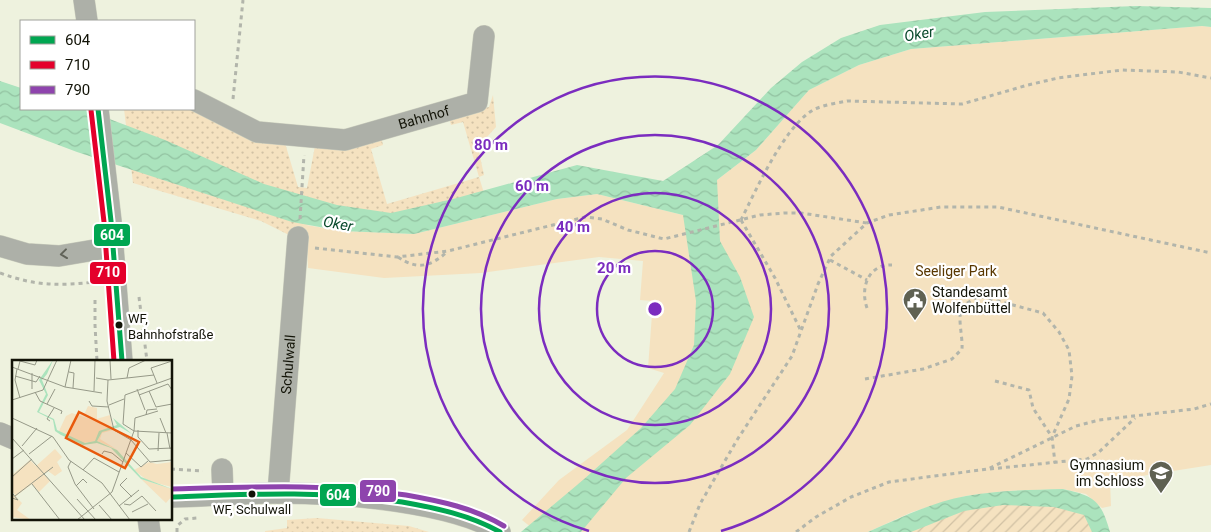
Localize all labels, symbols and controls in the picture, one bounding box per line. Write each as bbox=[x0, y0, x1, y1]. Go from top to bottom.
legend bbox=[20, 20, 195, 110]
water label: Oker bbox=[903, 22, 936, 45]
text: 604 bbox=[65, 31, 91, 49]
text: 710 bbox=[65, 56, 90, 74]
text: 790 bbox=[65, 81, 90, 99]
street label: Bahnhof bbox=[396, 102, 451, 132]
text: 80 m bbox=[474, 136, 508, 154]
text: 60 m bbox=[515, 177, 549, 195]
water label: Oker bbox=[322, 213, 355, 236]
text: 40 m bbox=[556, 218, 590, 236]
line badge: 604 bbox=[93, 223, 131, 247]
text: 604 bbox=[100, 227, 124, 243]
one-way arrow bbox=[60, 249, 68, 259]
text: 20 m bbox=[597, 259, 631, 277]
line badge: 710 bbox=[89, 261, 127, 285]
park label: Seeliger Park bbox=[915, 263, 998, 279]
text: 710 bbox=[96, 264, 120, 280]
place label: Standesamt Wolfenbüttel bbox=[932, 284, 1011, 316]
public building icon: Standesamt Wolfenbüttel bbox=[902, 287, 928, 321]
centre of rings bbox=[646, 300, 664, 318]
place label: WF, Bahnhofstraße bbox=[128, 311, 214, 342]
marker: WF, Bahnhofstraße bbox=[114, 320, 124, 330]
street label: Schulwall bbox=[278, 334, 298, 395]
inset map bbox=[12, 360, 172, 520]
place label: Gymnasium im Schloss bbox=[1070, 457, 1144, 489]
school or university icon: Gymnasium im Schloss bbox=[1148, 460, 1174, 494]
line badge: 790 bbox=[359, 479, 397, 503]
line badge: 604 bbox=[319, 483, 357, 507]
text: 790 bbox=[366, 483, 390, 499]
text: 604 bbox=[326, 487, 350, 503]
marker: WF, Schulwall bbox=[247, 489, 257, 499]
place label: WF, Schulwall bbox=[213, 502, 291, 517]

